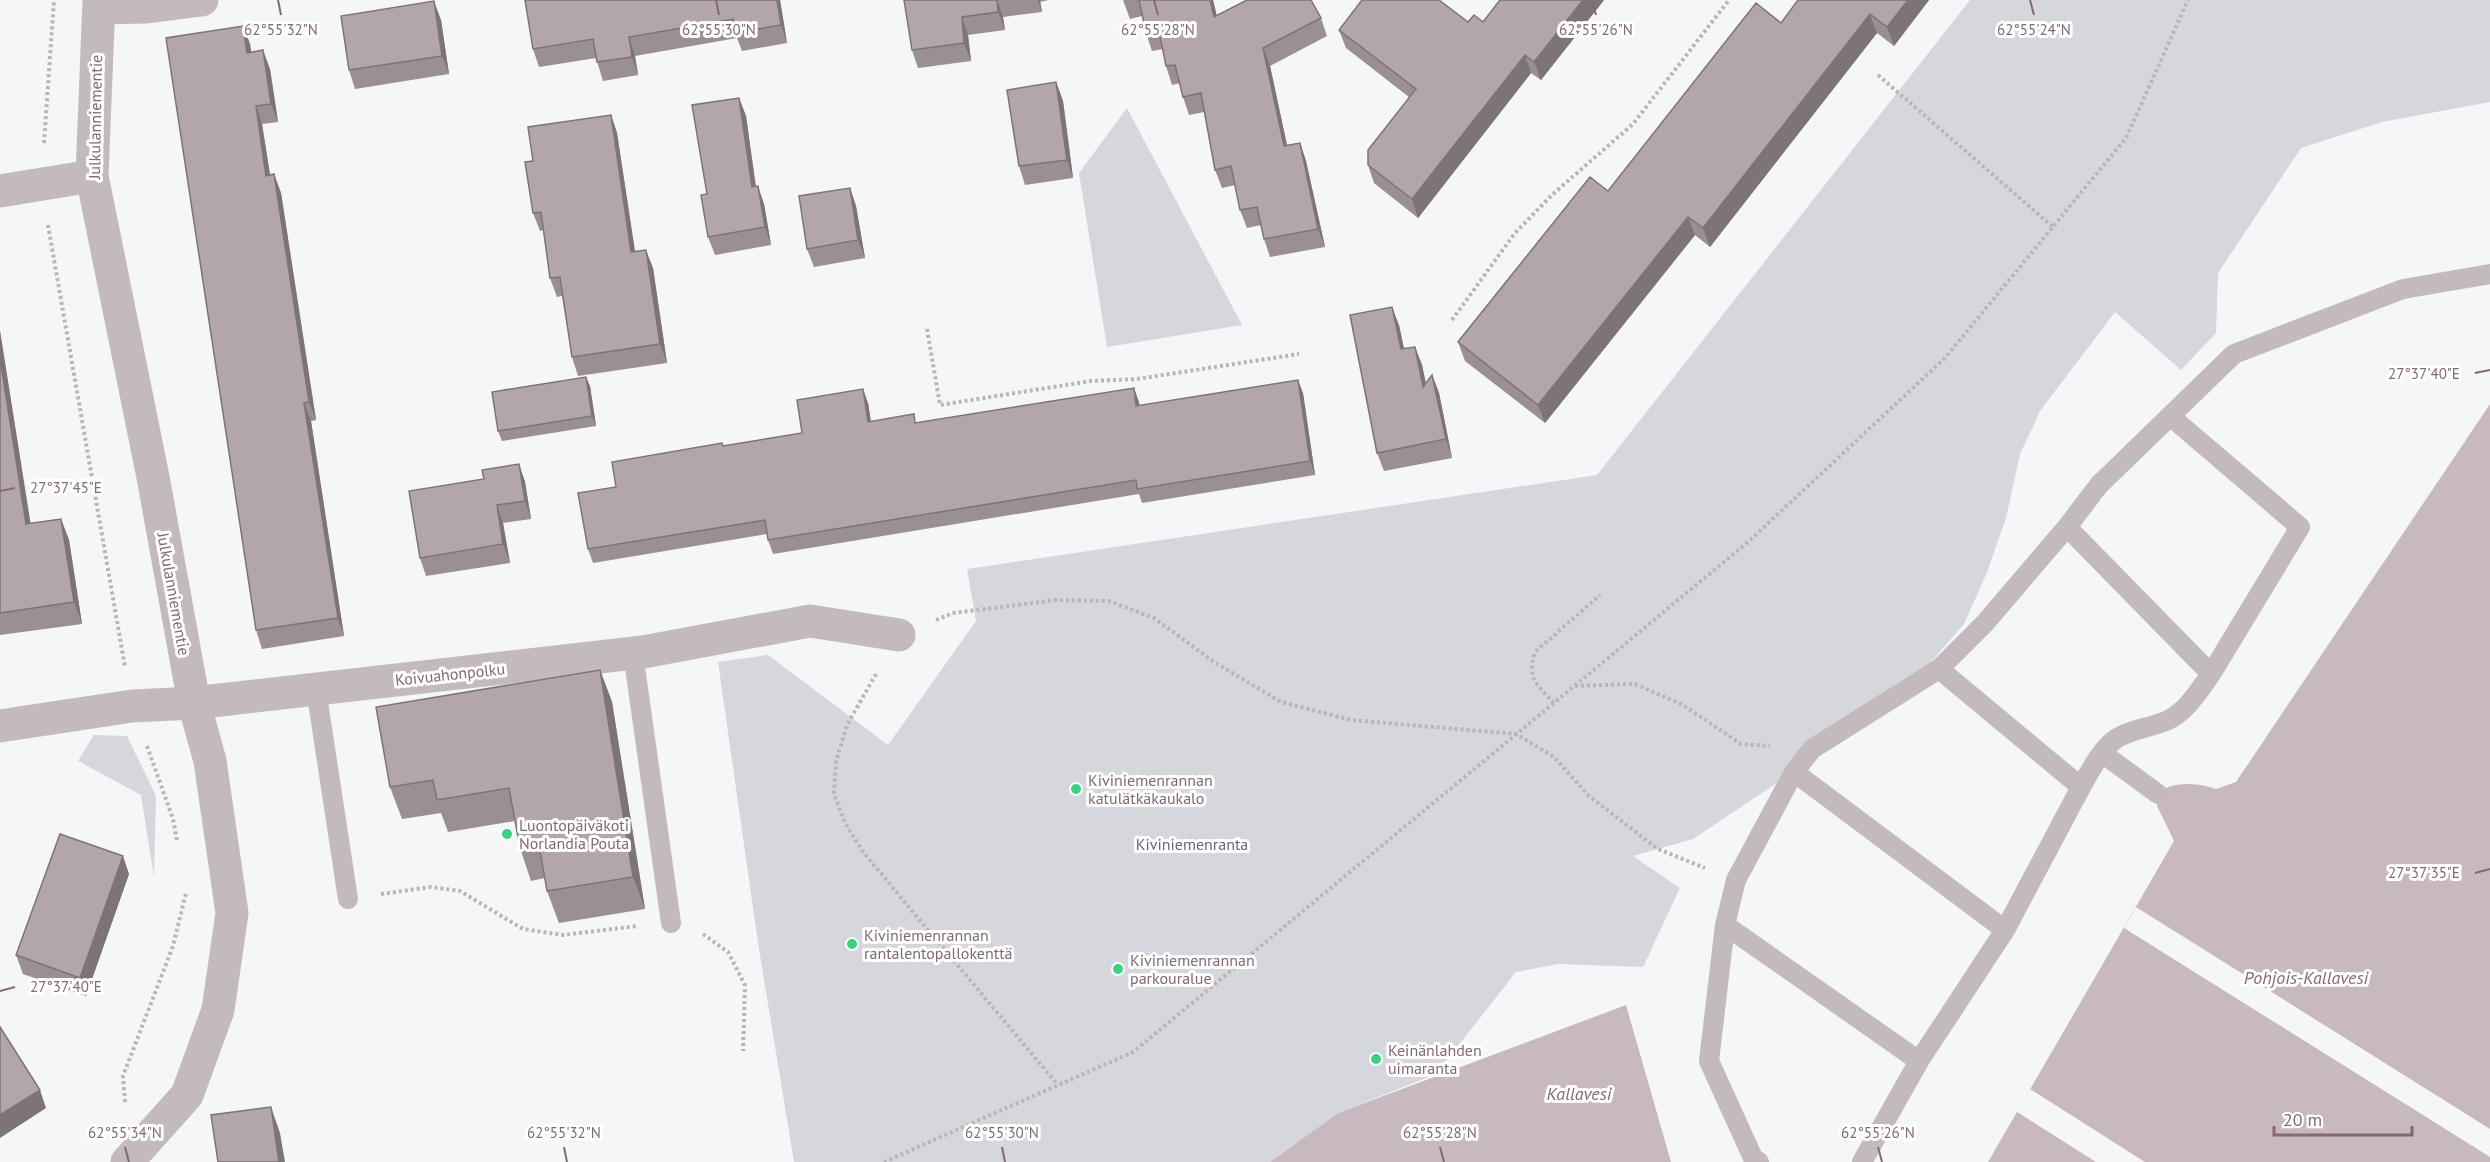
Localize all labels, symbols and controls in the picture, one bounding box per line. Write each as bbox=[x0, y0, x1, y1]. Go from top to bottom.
text: 62°55'32"N bbox=[244, 20, 318, 39]
text: 62°55'30"N bbox=[682, 20, 756, 39]
text: 62°55'28"N bbox=[1121, 20, 1195, 39]
text: 62°55'26"N bbox=[1559, 20, 1633, 39]
text: 62°55'24"N bbox=[1997, 20, 2071, 39]
street label: Julkulanniementie bbox=[84, 55, 106, 180]
text: 27°37'40"E bbox=[2388, 364, 2460, 383]
text: 27°37'45"E bbox=[30, 478, 102, 497]
street label: Julkulanniementie bbox=[153, 530, 195, 657]
street label: Koivuahonpolku bbox=[394, 658, 506, 690]
place label: Kiviniemenrannan katulätkäkaukalo bbox=[1088, 770, 1213, 808]
marker: Kiviniemenrannan katulätkäkaukalo bbox=[1069, 782, 1083, 796]
place label: Luontopäiväkoti Norlandia Pouta bbox=[519, 815, 629, 853]
marker: Luontopäiväkoti Norlandia Pouta bbox=[500, 827, 514, 841]
park label: Kiviniemenranta bbox=[1136, 834, 1248, 854]
text: 27°37'35"E bbox=[2388, 863, 2460, 882]
place label: Kiviniemenrannan rantalentopallokenttä bbox=[864, 925, 1013, 963]
marker: Kiviniemenrannan rantalentopallokenttä bbox=[845, 937, 859, 951]
place label: Kiviniemenrannan parkouralue bbox=[1130, 950, 1255, 988]
marker: Kiviniemenrannan parkouralue bbox=[1111, 962, 1125, 976]
water label: Pohjois-Kallavesi bbox=[2244, 966, 2370, 989]
text: 27°37'40"E bbox=[30, 977, 102, 996]
place label: Keinänlahden uimaranta bbox=[1388, 1040, 1482, 1078]
marker: Keinänlahden uimaranta bbox=[1369, 1052, 1383, 1066]
water label: Kallavesi bbox=[1546, 1082, 1613, 1105]
scale bar bbox=[2274, 1099, 2412, 1137]
text: 20 m bbox=[2283, 1108, 2322, 1131]
text: 62°55'34"N bbox=[88, 1123, 162, 1142]
text: 62°55'32"N bbox=[527, 1123, 601, 1142]
text: 62°55'30"N bbox=[965, 1123, 1039, 1142]
text: 62°55'28"N bbox=[1403, 1123, 1477, 1142]
text: 62°55'26"N bbox=[1841, 1123, 1915, 1142]

